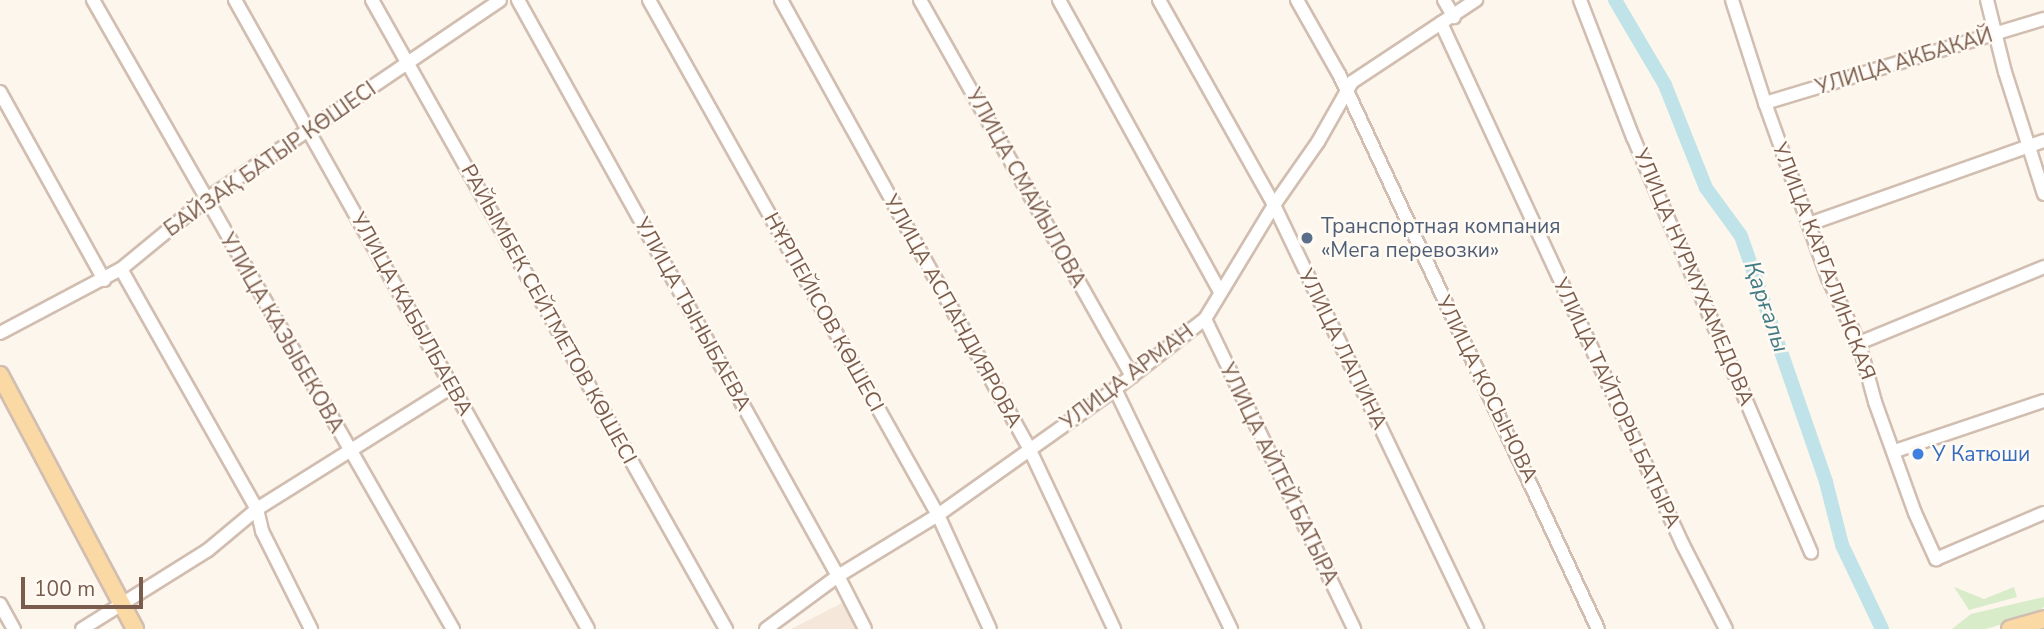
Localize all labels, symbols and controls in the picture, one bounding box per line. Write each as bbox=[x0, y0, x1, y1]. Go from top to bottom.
street label: УЛИЦА АКБАКАЙ bbox=[1812, 22, 1996, 100]
street label: БАЙЗАҚ БАТЫР КӨШЕСІ bbox=[159, 76, 381, 242]
street label: УЛИЦА СМАЙЫЛОВА bbox=[961, 84, 1091, 292]
street label: УЛИЦА КАРГАЛИНСКАЯ bbox=[1767, 139, 1881, 383]
street label: УЛИЦА НУРМУХАМЕДОВА bbox=[1628, 145, 1760, 409]
street label: РАЙЫМБЕК СЕЙТМЕТОВ КӨШЕСІ bbox=[456, 160, 642, 468]
street label: УЛИЦА АСПАНДИЯРОВА bbox=[878, 190, 1028, 432]
street label: УЛИЦА КАБЫЛБАЕВА bbox=[346, 208, 478, 420]
street label: НҰРПЕЙІСОВ КӨШЕСІ bbox=[759, 208, 889, 416]
street label: УЛИЦА ТЫНЫБАЕВА bbox=[629, 213, 757, 415]
place label: Транспортная компания «Мега перевозки» bbox=[1321, 213, 1561, 263]
street label: УЛИЦА КАЗЫБЕКОВА bbox=[214, 229, 350, 437]
marker: Транспортная компания «Мега перевозки» bbox=[1299, 230, 1315, 246]
water label: Қарғалы bbox=[1738, 258, 1794, 356]
street label: УЛИЦА ЛАПИНА bbox=[1293, 265, 1393, 433]
street label: УЛИЦА ТАЙТОРЫ БАТЫРА bbox=[1548, 274, 1686, 532]
street label: УЛИЦА КОСЫНОВА bbox=[1431, 291, 1543, 487]
street label: УЛИЦА АРМАН bbox=[1056, 319, 1198, 435]
street label: УЛИЦА АЙТЕЙ БАТЫРА bbox=[1214, 359, 1344, 589]
place label: У Катюши bbox=[1932, 441, 2030, 467]
marker: У Катюши bbox=[1910, 446, 1926, 462]
scale bar bbox=[24, 562, 147, 606]
text: 100 m bbox=[34, 575, 95, 603]

